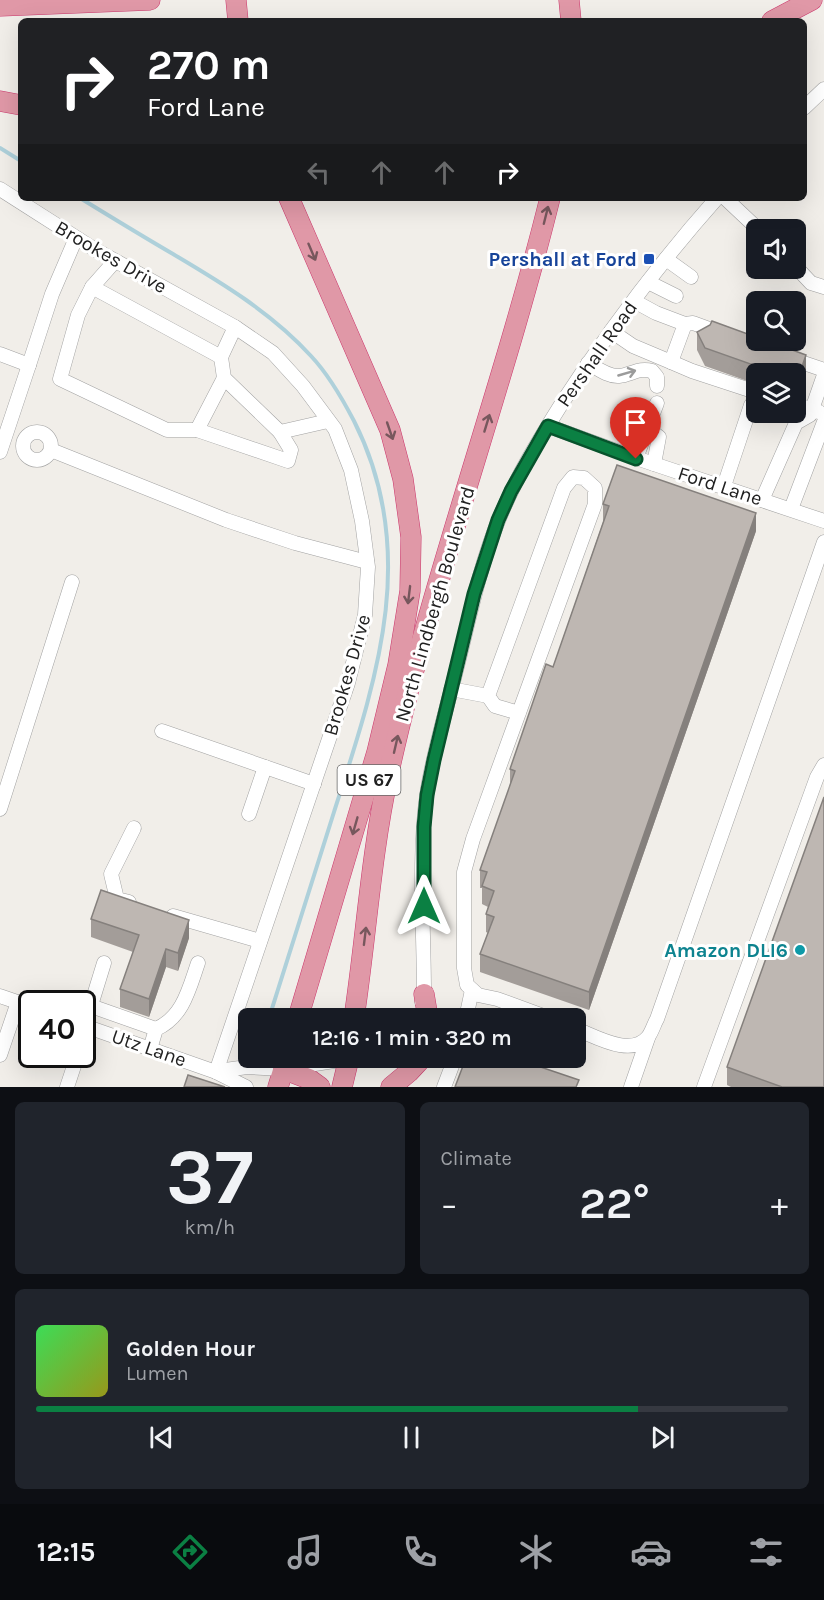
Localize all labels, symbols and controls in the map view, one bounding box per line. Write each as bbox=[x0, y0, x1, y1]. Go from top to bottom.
text: 270 m bbox=[147, 40, 270, 90]
icon: right bbox=[48, 42, 126, 120]
text: Ford Lane bbox=[147, 91, 265, 123]
icon: left bbox=[302, 156, 335, 189]
icon: ahead bbox=[365, 156, 398, 189]
icon: ahead bbox=[428, 156, 461, 189]
icon: right bbox=[491, 156, 524, 189]
one-way arrow bbox=[540, 206, 552, 225]
street label: Brookes Drive bbox=[51, 216, 171, 298]
map controls bbox=[746, 219, 806, 423]
button: sound bbox=[746, 219, 806, 279]
one-way arrow bbox=[307, 242, 318, 260]
place label: Pershall at Ford bbox=[489, 248, 637, 271]
marker: Pershall at Ford bbox=[642, 252, 656, 266]
button: search bbox=[746, 291, 806, 351]
street label: Pershall Road bbox=[552, 297, 642, 411]
button: layers bbox=[746, 363, 806, 423]
one-way arrow bbox=[617, 367, 636, 378]
pin bbox=[610, 397, 661, 459]
icon: arrive bbox=[619, 406, 652, 439]
one-way arrow bbox=[482, 414, 493, 433]
one-way arrow bbox=[385, 421, 396, 440]
street label: Ford Lane bbox=[675, 462, 765, 510]
street label: North Lindbergh Boulevard bbox=[390, 484, 480, 724]
one-way arrow bbox=[403, 585, 414, 605]
street label: Brookes Drive bbox=[319, 612, 375, 738]
one-way arrow bbox=[390, 735, 402, 754]
road number: US 67 bbox=[338, 765, 400, 795]
one-way arrow bbox=[349, 816, 360, 835]
position arrow bbox=[392, 874, 456, 938]
one-way arrow bbox=[360, 927, 371, 947]
place label: Amazon DLI6 bbox=[664, 939, 788, 962]
marker: Amazon DLI6 bbox=[793, 943, 807, 957]
speed limit sign: 40 bbox=[18, 990, 96, 1068]
street label: Utz Lane bbox=[109, 1025, 189, 1071]
text: 12:16 · 1 min · 320 m bbox=[312, 1025, 512, 1051]
text: 37 bbox=[166, 1131, 253, 1223]
text: Climate bbox=[441, 1147, 512, 1170]
text: 22° bbox=[579, 1177, 650, 1229]
text: − bbox=[441, 1185, 458, 1223]
text: + bbox=[771, 1185, 788, 1223]
text: km/h bbox=[184, 1216, 235, 1239]
text: Golden Hour bbox=[126, 1336, 255, 1362]
text: Lumen bbox=[126, 1362, 189, 1385]
icon: previous bbox=[145, 1421, 178, 1454]
icon: pause bbox=[395, 1421, 428, 1454]
icon: next bbox=[646, 1421, 679, 1454]
icon: directions bbox=[169, 1531, 211, 1573]
icon: music bbox=[284, 1531, 326, 1573]
icon: phone bbox=[399, 1531, 441, 1573]
icon: climate bbox=[515, 1531, 557, 1573]
icon: car bbox=[630, 1531, 672, 1573]
icon: filters bbox=[745, 1531, 787, 1573]
text: 12:15 bbox=[37, 1536, 95, 1568]

